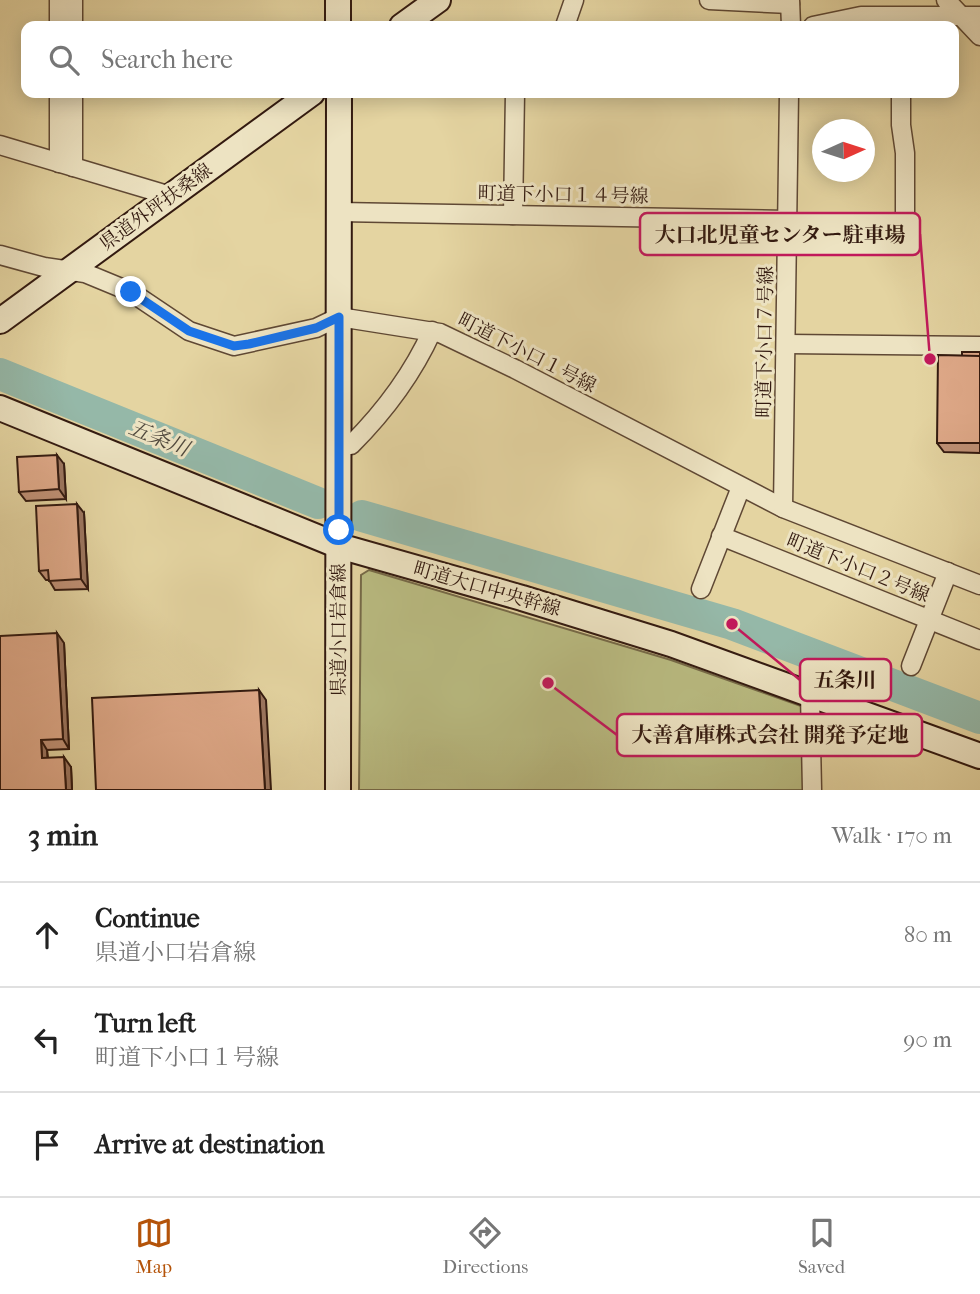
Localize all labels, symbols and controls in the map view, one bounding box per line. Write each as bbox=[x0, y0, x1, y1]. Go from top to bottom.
search box bbox=[21, 21, 959, 98]
icon: search bbox=[45, 41, 83, 79]
text: Search here bbox=[101, 44, 233, 75]
north arrow bbox=[812, 119, 875, 182]
street label: 県道外坪扶桑線 bbox=[96, 159, 216, 255]
street label: 町道下小口１４号線 bbox=[477, 183, 649, 207]
callout: 大口北児童センター駐車場 bbox=[640, 213, 920, 255]
text: 大口北児童センター駐車場 bbox=[654, 223, 906, 247]
street label: 町道下小口７号線 bbox=[753, 266, 777, 418]
route end bbox=[115, 276, 146, 307]
street label: 町道下小口１号線 bbox=[454, 309, 600, 397]
water label: 五条川 bbox=[125, 415, 195, 462]
route start bbox=[323, 514, 354, 545]
street label: 町道下小口２号線 bbox=[783, 529, 933, 607]
street label: 町道大口中央幹線 bbox=[411, 557, 563, 621]
street label: 県道小口岩倉線 bbox=[328, 563, 350, 697]
callout: 五条川 bbox=[800, 659, 891, 701]
text: 五条川 bbox=[814, 668, 877, 692]
callout: 大善倉庫株式会社 開発予定地 bbox=[617, 714, 922, 756]
text: 大善倉庫株式会社 開発予定地 bbox=[631, 723, 909, 747]
text: 3 min bbox=[28, 818, 98, 853]
text: Walk · 170 m bbox=[832, 822, 952, 849]
text: Continue bbox=[95, 903, 200, 934]
icon: ahead bbox=[28, 916, 66, 954]
text: 80 m bbox=[904, 921, 952, 948]
text: 県道小口岩倉線 bbox=[95, 939, 256, 966]
text: Turn left bbox=[95, 1008, 196, 1039]
icon: left bbox=[28, 1021, 66, 1059]
text: 90 m bbox=[903, 1026, 952, 1053]
text: 町道下小口１号線 bbox=[95, 1044, 279, 1071]
icon: arrive bbox=[28, 1126, 66, 1164]
text: Arrive at destination bbox=[95, 1129, 325, 1160]
tab: Map bbox=[135, 1214, 173, 1278]
tab: Directions bbox=[443, 1214, 528, 1278]
tab: Saved bbox=[798, 1214, 845, 1278]

